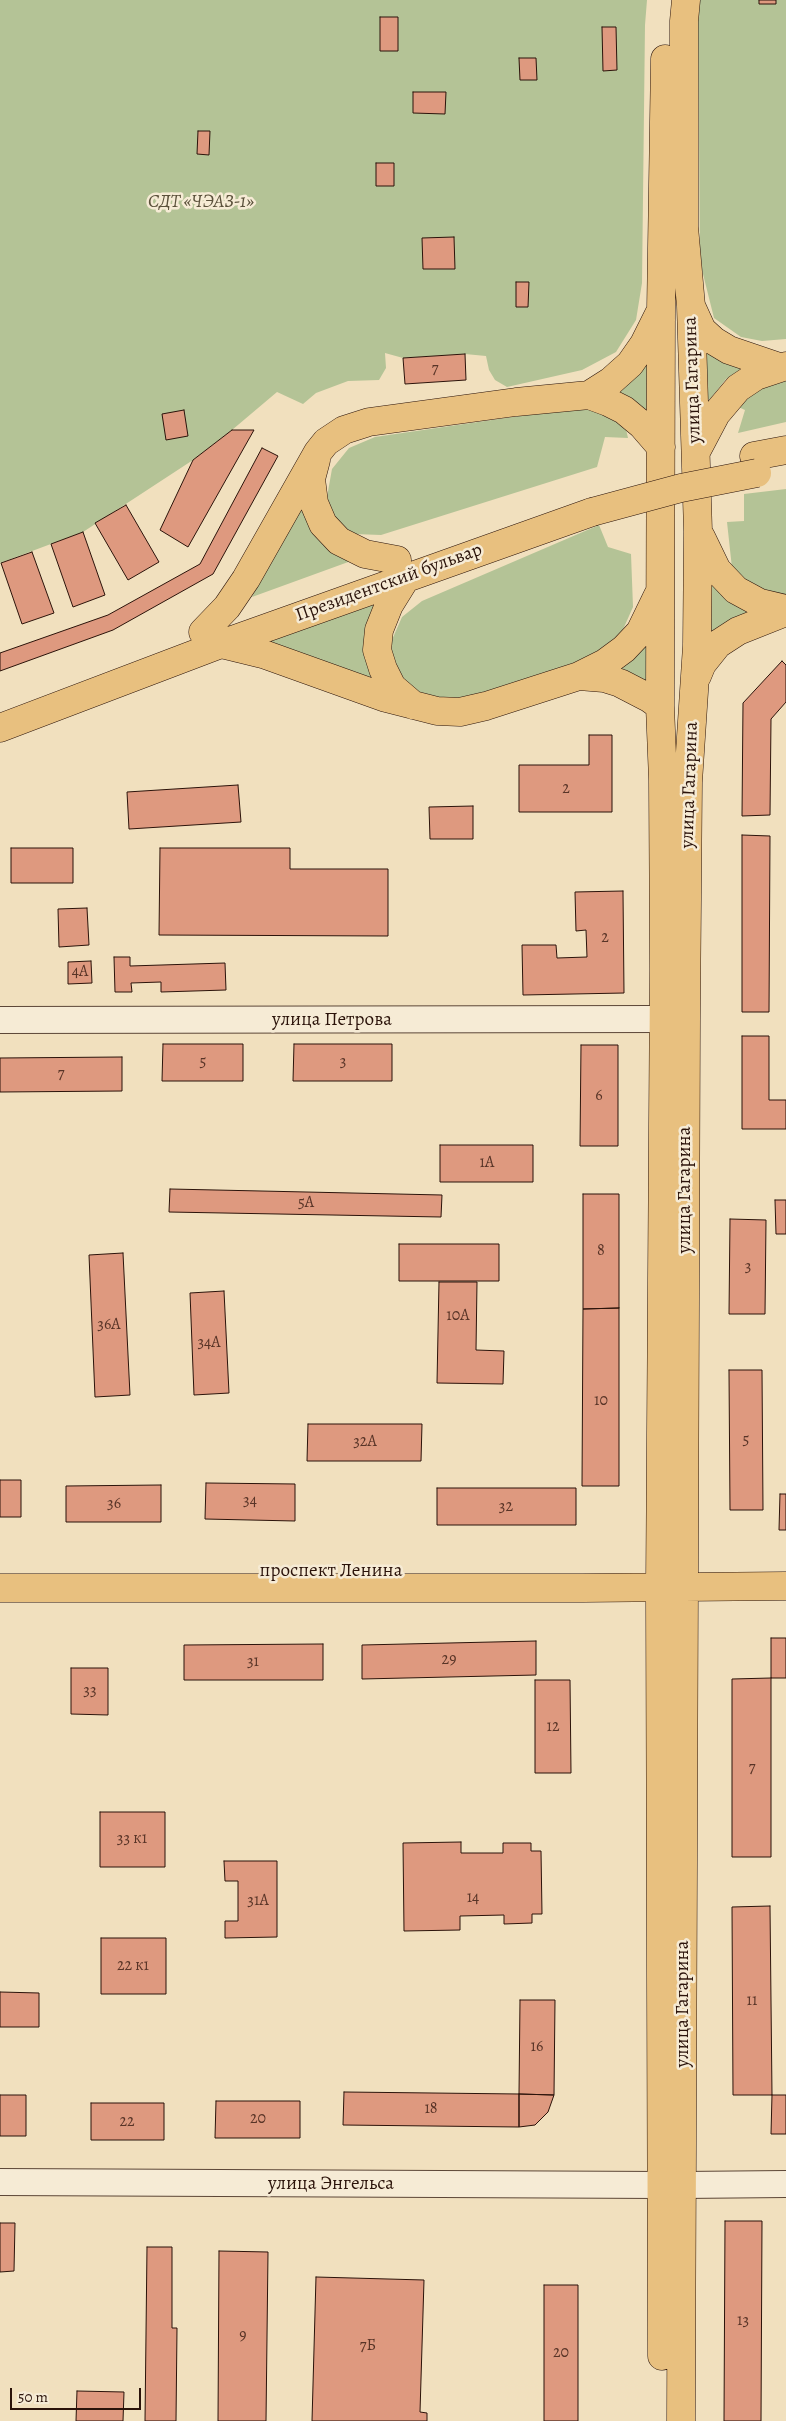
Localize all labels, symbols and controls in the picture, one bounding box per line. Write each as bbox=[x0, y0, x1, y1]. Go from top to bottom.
park label: СДТ «ЧЭАЗ-1» bbox=[148, 191, 254, 213]
street label: улица Гагарина bbox=[679, 316, 707, 444]
house number: 7 bbox=[432, 359, 438, 379]
street label: Президентский бульвар bbox=[293, 539, 485, 627]
street label: улица Гагарина bbox=[676, 721, 704, 849]
house number: 2 bbox=[562, 779, 570, 799]
house number: 2 bbox=[601, 928, 609, 948]
house number: 4А bbox=[72, 962, 88, 982]
street label: улица Петрова bbox=[272, 1009, 392, 1031]
house number: 5 bbox=[200, 1052, 206, 1072]
house number: 3 bbox=[340, 1052, 346, 1072]
house number: 7 bbox=[58, 1064, 64, 1084]
house number: 6 bbox=[595, 1086, 603, 1106]
street label: улица Гагарина bbox=[674, 1127, 696, 1253]
house number: 1А bbox=[480, 1153, 494, 1173]
house number: 5А bbox=[298, 1193, 314, 1213]
house number: 8 bbox=[597, 1241, 605, 1261]
house number: 3 bbox=[745, 1257, 751, 1277]
house number: 10А bbox=[446, 1306, 470, 1326]
house number: 36А bbox=[97, 1315, 121, 1335]
house number: 34А bbox=[197, 1333, 221, 1353]
house number: 10 bbox=[594, 1391, 608, 1411]
house number: 5 bbox=[743, 1430, 749, 1450]
house number: 32А bbox=[353, 1432, 377, 1452]
house number: 34 bbox=[243, 1491, 257, 1511]
house number: 36 bbox=[107, 1494, 121, 1514]
house number: 32 bbox=[499, 1497, 513, 1517]
street label: проспект Ленина bbox=[260, 1560, 402, 1582]
house number: 29 bbox=[442, 1650, 456, 1670]
house number: 31 bbox=[247, 1652, 259, 1672]
house number: 33 bbox=[83, 1681, 97, 1701]
house number: 12 bbox=[546, 1717, 560, 1737]
house number: 7 bbox=[749, 1758, 755, 1778]
house number: 33 к1 bbox=[117, 1829, 147, 1849]
house number: 14 bbox=[467, 1888, 479, 1908]
house number: 31А bbox=[247, 1891, 269, 1911]
street label: улица Гагарина bbox=[672, 1941, 694, 2067]
house number: 22 к1 bbox=[117, 1956, 149, 1976]
house number: 11 bbox=[747, 1991, 757, 2011]
house number: 16 bbox=[531, 2037, 543, 2057]
house number: 18 bbox=[424, 2099, 438, 2119]
house number: 20 bbox=[250, 2109, 266, 2129]
house number: 22 bbox=[119, 2112, 135, 2132]
street label: улица Энгельса bbox=[268, 2173, 394, 2195]
house number: 13 bbox=[737, 2311, 749, 2331]
house number: 9 bbox=[239, 2326, 247, 2346]
house number: 7Б bbox=[360, 2336, 376, 2356]
house number: 20 bbox=[553, 2343, 569, 2363]
scale bar bbox=[12, 2378, 144, 2410]
text: 50 m bbox=[18, 2387, 48, 2407]

